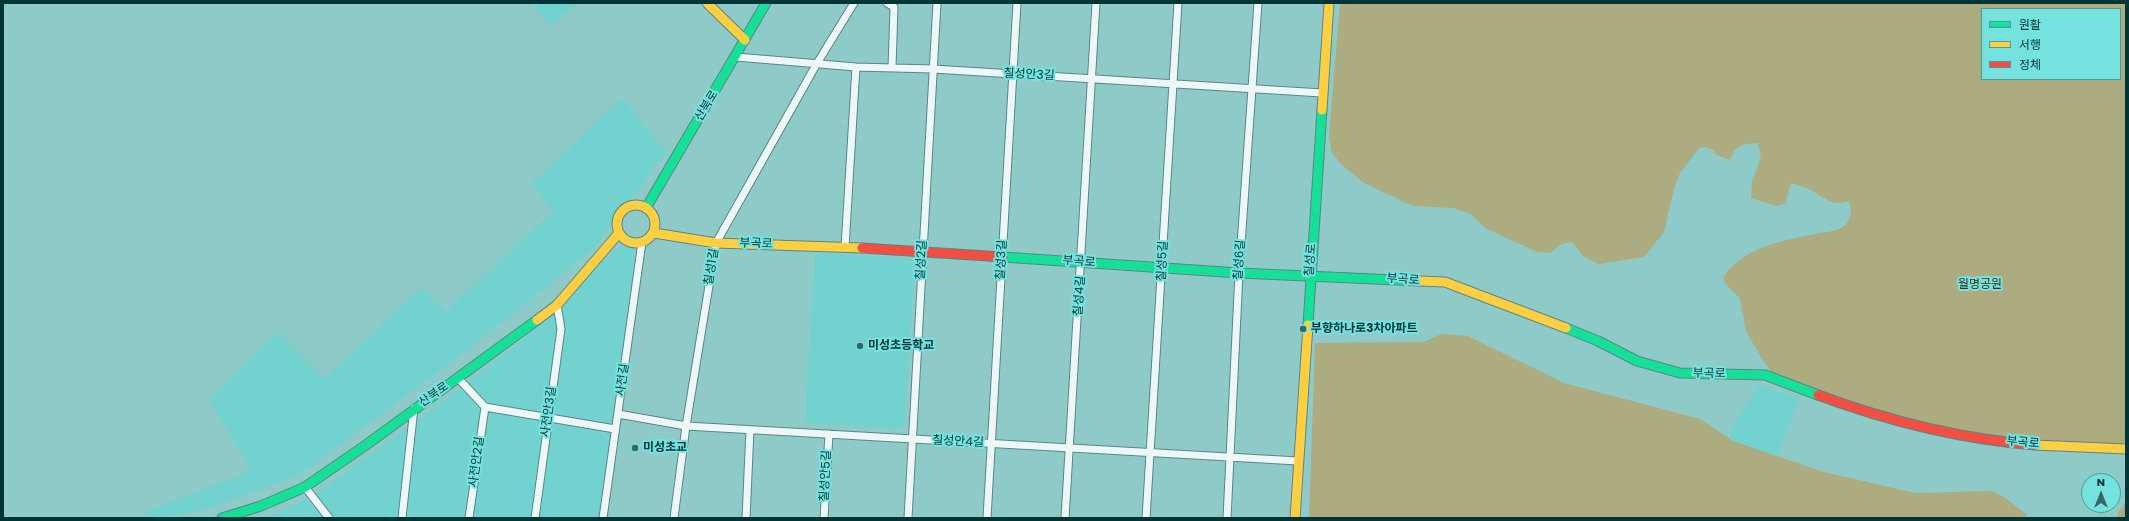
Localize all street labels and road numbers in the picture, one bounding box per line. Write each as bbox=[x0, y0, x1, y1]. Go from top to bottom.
street label: 칠성안3길 bbox=[1003, 66, 1055, 84]
street label: 산북로 bbox=[692, 88, 722, 124]
street label: 부곡로 bbox=[739, 236, 773, 252]
street label: 칠성6길 bbox=[1231, 239, 1249, 281]
street label: 칠성2길 bbox=[914, 240, 930, 280]
street label: 칠성3길 bbox=[994, 240, 1010, 280]
street label: 칠성5길 bbox=[1155, 240, 1171, 282]
street label: 칠성로 bbox=[1303, 243, 1319, 277]
street label: 칠성1길 bbox=[702, 248, 722, 286]
street label: 부곡로 bbox=[1062, 254, 1096, 270]
street label: 부곡로 bbox=[1386, 272, 1420, 288]
street label: 칠성4길 bbox=[1071, 275, 1089, 317]
street label: 사전길 bbox=[614, 363, 632, 397]
street label: 부곡로 bbox=[1692, 367, 1726, 381]
street label: 산북로 bbox=[416, 380, 452, 410]
street label: 사전안3길 bbox=[538, 386, 560, 438]
street label: 칠성안4길 bbox=[932, 433, 984, 451]
street label: 부곡로 bbox=[2006, 434, 2040, 452]
street label: 사전안2길 bbox=[466, 436, 488, 488]
street label: 칠성안5길 bbox=[817, 450, 835, 502]

